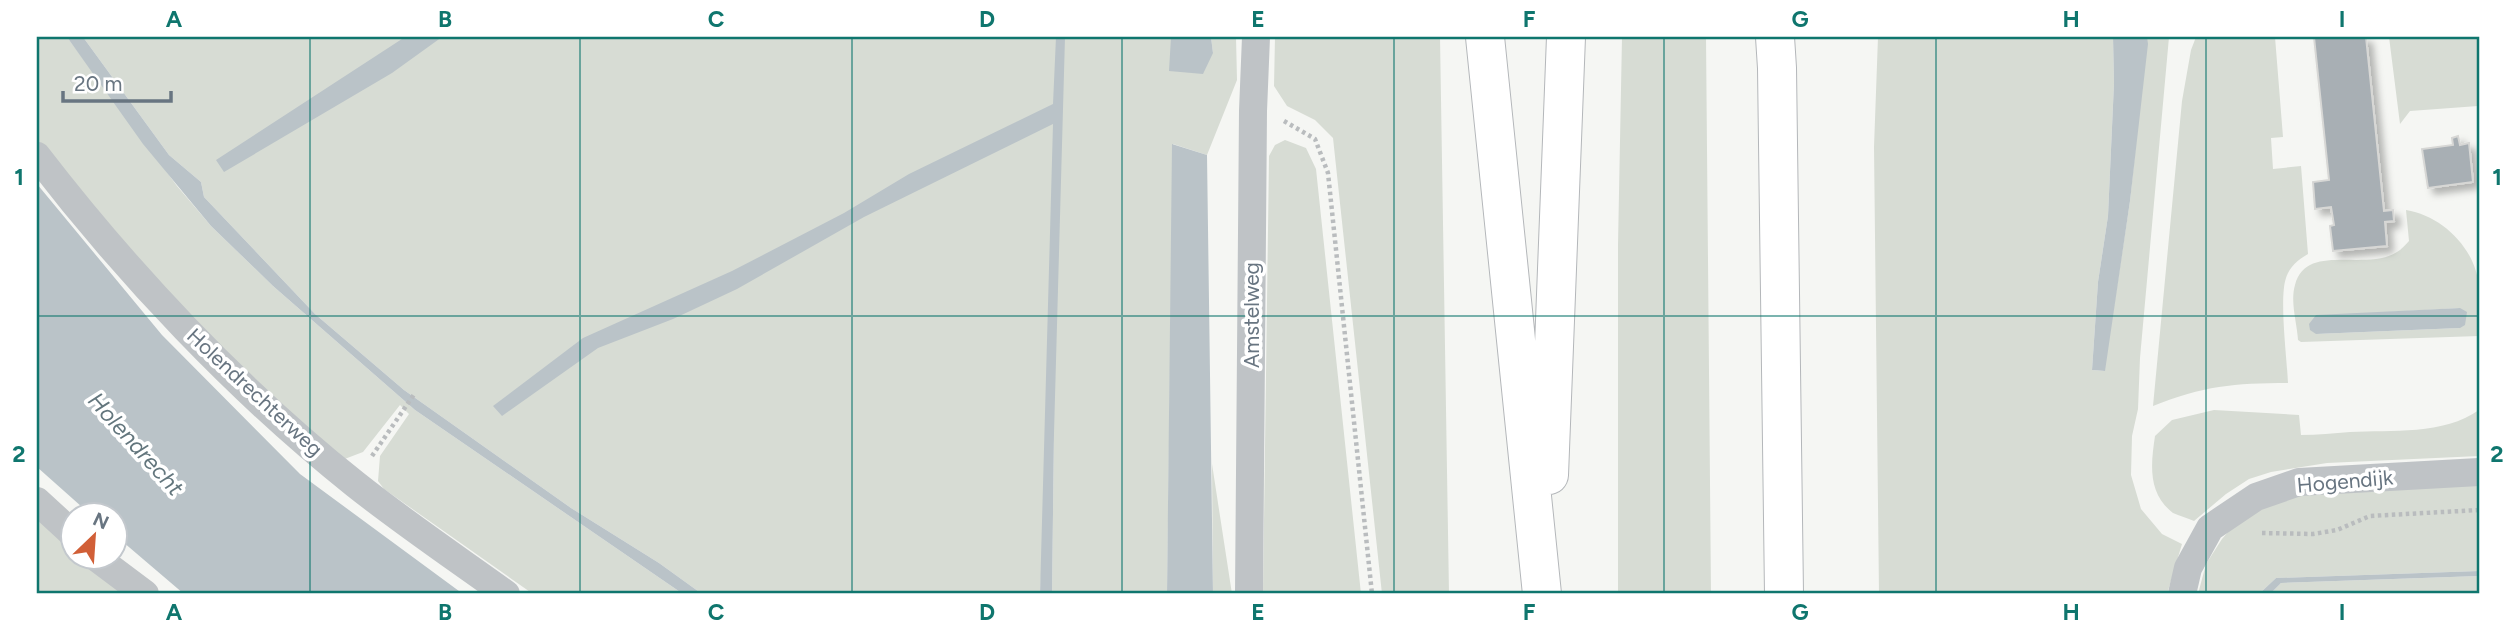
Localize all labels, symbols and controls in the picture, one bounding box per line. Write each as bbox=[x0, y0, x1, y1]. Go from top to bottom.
text: A bbox=[166, 5, 183, 33]
text: B bbox=[438, 5, 452, 33]
text: C bbox=[708, 5, 725, 33]
text: D bbox=[979, 5, 995, 33]
text: E bbox=[1251, 5, 1265, 33]
text: F bbox=[1523, 5, 1536, 33]
text: G bbox=[1791, 5, 1809, 33]
text: H bbox=[2062, 5, 2080, 33]
text: I bbox=[2339, 5, 2345, 33]
scale bar bbox=[63, 60, 172, 104]
text: 20 m bbox=[74, 71, 122, 96]
text: 1 bbox=[14, 163, 24, 191]
text: 1 bbox=[2492, 163, 2502, 191]
street label: Amstelweg bbox=[1239, 262, 1264, 368]
street label: Holendrechterweg bbox=[182, 323, 328, 461]
water label: Holendrecht bbox=[82, 387, 190, 501]
text: 2 bbox=[12, 440, 26, 468]
text: 2 bbox=[2490, 440, 2504, 468]
street label: Hogendijk bbox=[2296, 464, 2395, 498]
north arrow bbox=[60, 502, 130, 572]
text: N bbox=[89, 508, 112, 535]
text: A bbox=[166, 598, 183, 626]
text: B bbox=[438, 598, 452, 626]
text: C bbox=[708, 598, 725, 626]
text: D bbox=[979, 598, 995, 626]
text: E bbox=[1251, 598, 1265, 626]
text: F bbox=[1523, 598, 1536, 626]
text: G bbox=[1791, 598, 1809, 626]
text: H bbox=[2062, 598, 2080, 626]
text: I bbox=[2339, 598, 2345, 626]

